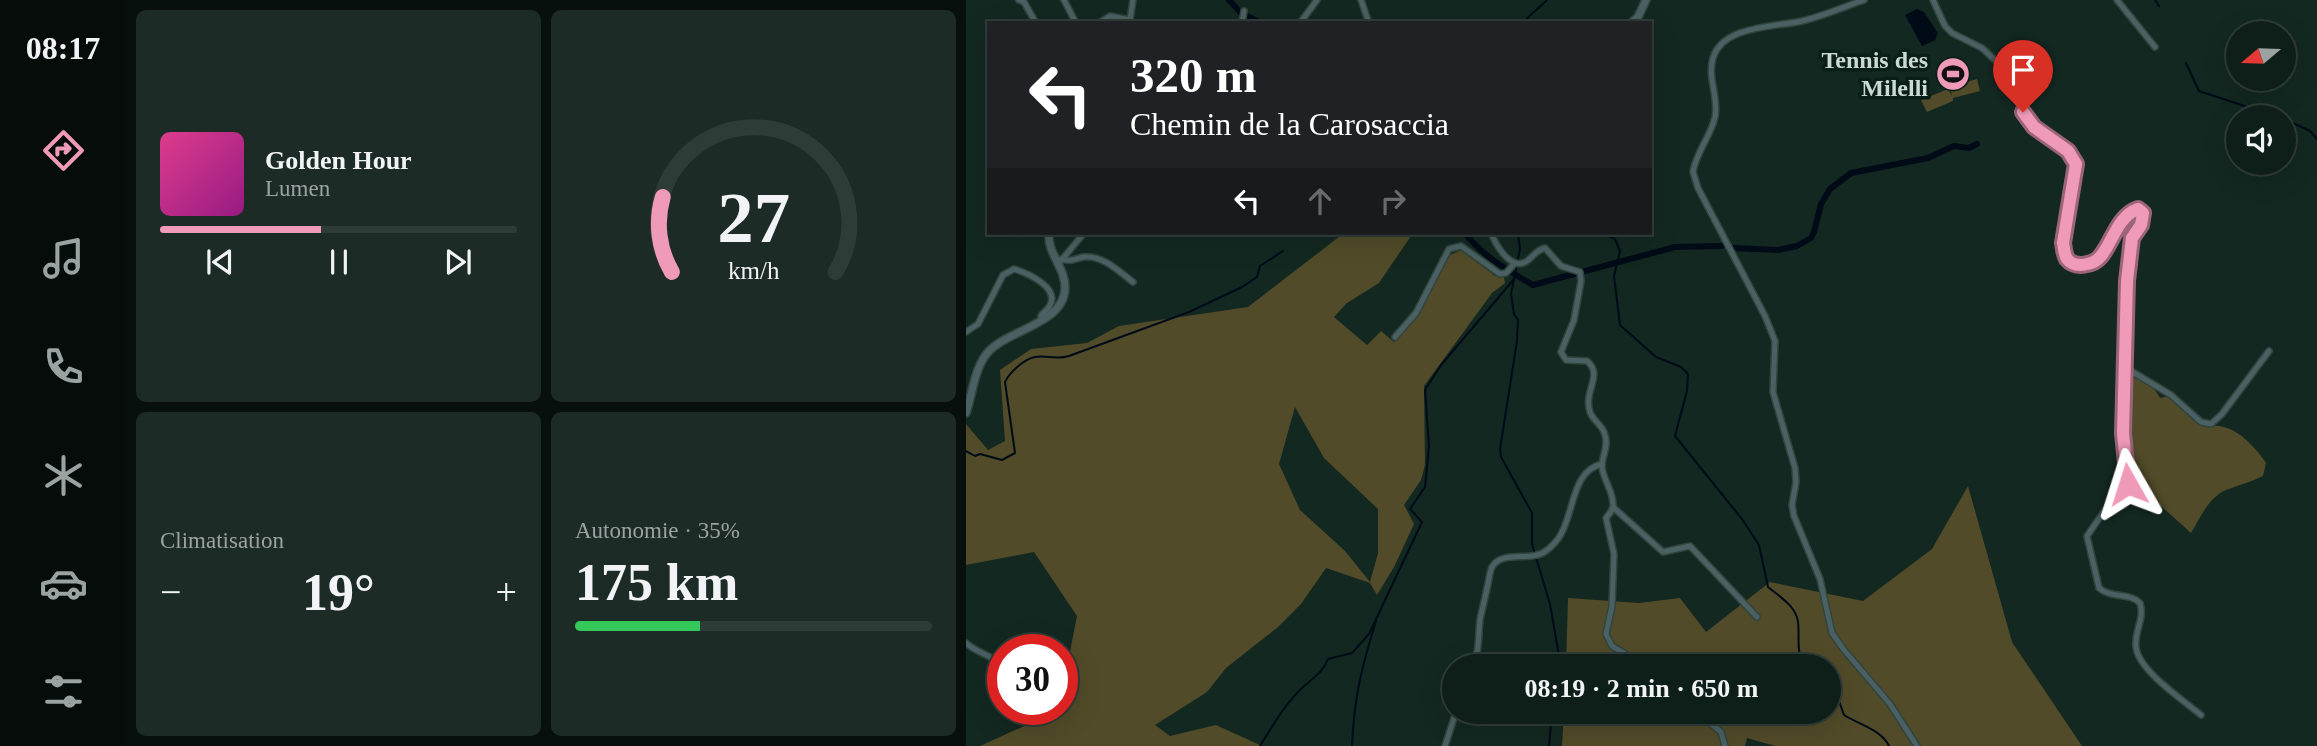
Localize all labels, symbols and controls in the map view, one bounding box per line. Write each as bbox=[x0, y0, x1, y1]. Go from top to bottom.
north arrow bbox=[2226, 21, 2296, 91]
map controls bbox=[2226, 21, 2296, 175]
text: 08:17 bbox=[26, 30, 100, 66]
pin bbox=[1993, 40, 2053, 112]
place label: Tennis des Milelli bbox=[1822, 47, 1928, 101]
text: 320 m bbox=[1130, 48, 1257, 103]
icon: left bbox=[1015, 49, 1106, 140]
icon: arrive bbox=[2004, 51, 2042, 89]
sports icon: Tennis des Milelli bbox=[1934, 55, 1972, 93]
button: sound bbox=[2226, 105, 2296, 175]
text: Chemin de la Carosaccia bbox=[1130, 106, 1449, 142]
icon: directions bbox=[39, 126, 88, 175]
text: Golden Hour bbox=[265, 146, 412, 175]
text: Lumen bbox=[265, 176, 330, 201]
text: 27 bbox=[717, 178, 790, 259]
icon: left bbox=[1228, 182, 1266, 220]
icon: ahead bbox=[1301, 182, 1339, 220]
icon: right bbox=[1374, 182, 1412, 220]
icon: music bbox=[39, 234, 88, 283]
icon: previous bbox=[201, 243, 239, 281]
icon: pause bbox=[320, 243, 358, 281]
icon: next bbox=[439, 243, 477, 281]
text: km/h bbox=[728, 257, 780, 284]
icon: phone bbox=[39, 342, 88, 391]
position arrow bbox=[2091, 447, 2165, 521]
icon: climate bbox=[39, 451, 88, 500]
text: Autonomie · 35% bbox=[575, 518, 740, 543]
text: Climatisation bbox=[160, 528, 284, 553]
text: 175 km bbox=[575, 554, 738, 611]
icon: car bbox=[39, 559, 88, 608]
text: 19° bbox=[302, 564, 375, 621]
text: − bbox=[160, 571, 181, 613]
text: + bbox=[496, 571, 517, 613]
speed limit sign: 30 bbox=[987, 634, 1078, 725]
icon: filters bbox=[39, 667, 88, 716]
text: 08:19 · 2 min · 650 m bbox=[1525, 674, 1759, 703]

